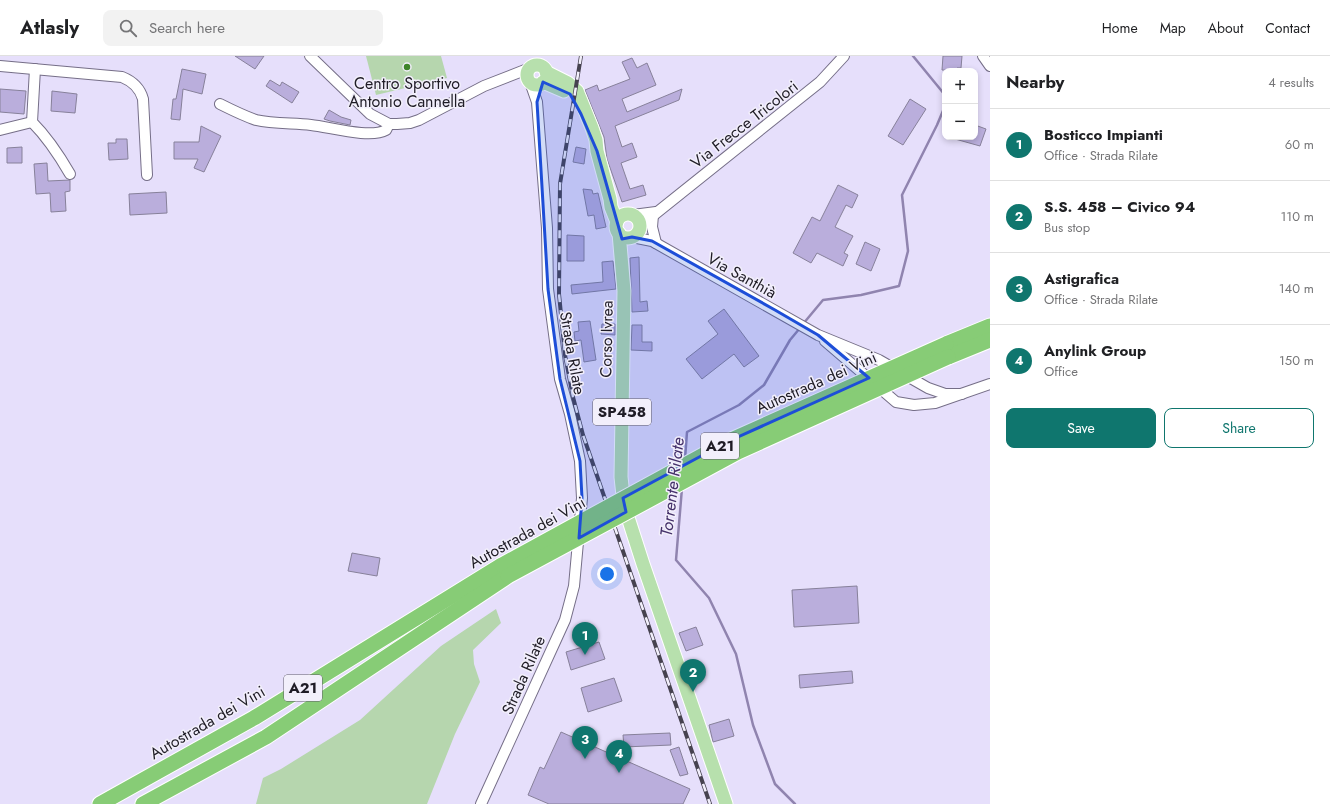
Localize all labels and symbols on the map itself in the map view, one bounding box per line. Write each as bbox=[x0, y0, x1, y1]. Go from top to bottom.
marker: Centro Sportivo Antonio Cannella bbox=[402, 62, 412, 72]
place label: Centro Sportivo Antonio Cannella bbox=[349, 72, 465, 113]
street label: Via Frecce Tricolori bbox=[686, 75, 803, 174]
street label: Via Santhià bbox=[703, 247, 781, 304]
street label: Corso Ivrea bbox=[594, 300, 619, 378]
street label: Strada Rilate bbox=[554, 310, 591, 396]
street label: Autostrada dei Vini bbox=[752, 346, 880, 419]
road number: SP458 bbox=[593, 399, 651, 425]
road number: A21 bbox=[701, 433, 739, 459]
water label: Torrente Rilate bbox=[654, 435, 690, 538]
street label: Autostrada dei Vini bbox=[465, 491, 590, 574]
your location bbox=[597, 564, 617, 584]
pin: 1 bbox=[572, 622, 598, 655]
street label: Strada Rilate bbox=[496, 632, 551, 718]
pin: 2 bbox=[680, 659, 706, 692]
road number: A21 bbox=[284, 675, 322, 701]
street label: Autostrada dei Vini bbox=[145, 680, 269, 765]
pin: 3 bbox=[572, 726, 598, 759]
pin: 4 bbox=[606, 740, 632, 773]

